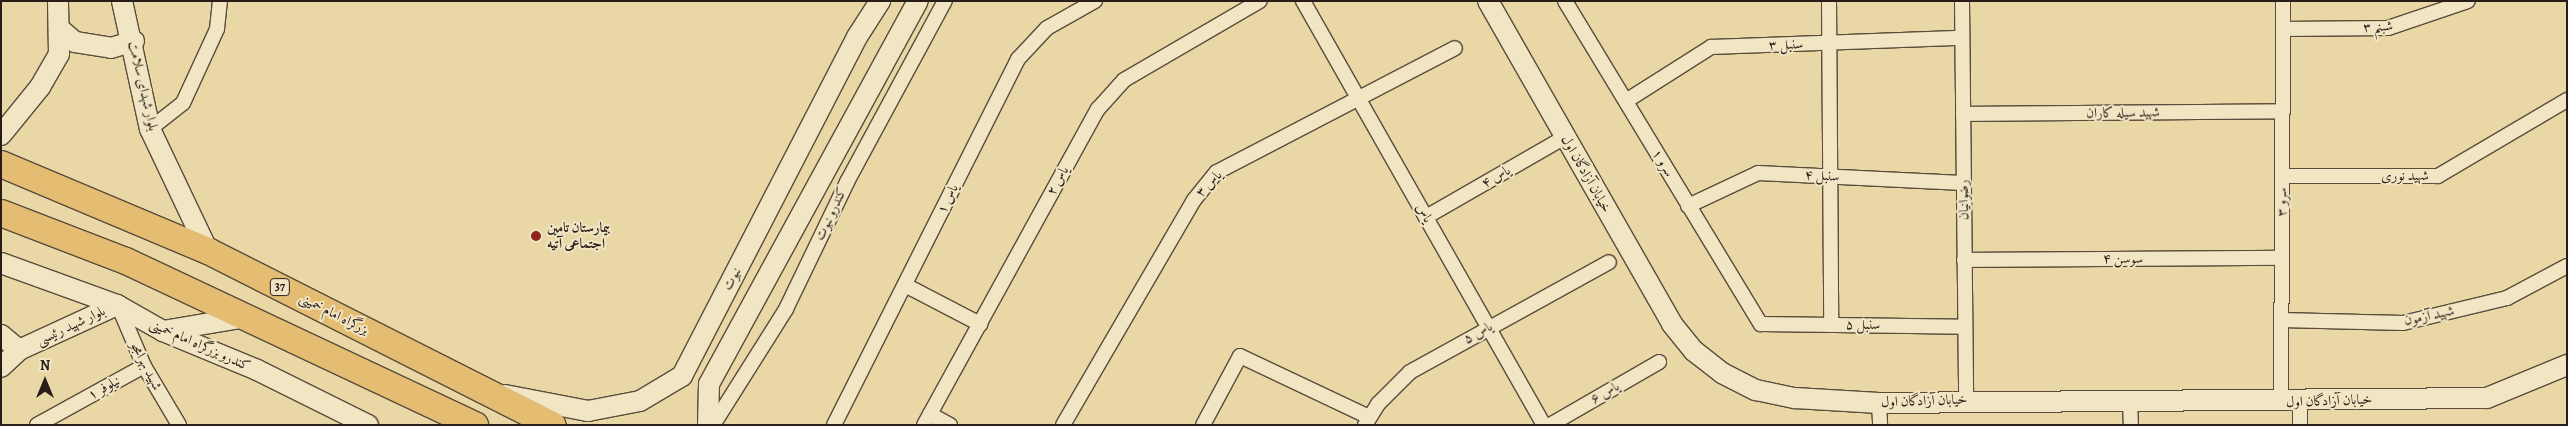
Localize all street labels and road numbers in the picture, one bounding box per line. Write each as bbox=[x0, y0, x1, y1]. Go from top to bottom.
street label: شبنم ۳ bbox=[2362, 18, 2394, 36]
street label: سنبل ۳ bbox=[1768, 36, 1804, 54]
street label: بلوار شهدای سلامت bbox=[124, 39, 162, 133]
street label: شهید سیله کاران bbox=[2086, 104, 2160, 122]
street label: خیابان آزادگان اول bbox=[1557, 132, 1615, 216]
street label: سرو ۱ bbox=[1648, 146, 1678, 180]
street label: یاس ۴ bbox=[1478, 162, 1514, 192]
street label: یاس ۲ bbox=[1043, 163, 1073, 199]
street label: یاس ۳ bbox=[1192, 167, 1226, 201]
street label: سنبل ۴ bbox=[1804, 167, 1840, 185]
street label: شهید نوری bbox=[2381, 168, 2429, 184]
street label: رضوانیان bbox=[1955, 180, 1973, 220]
street label: یاس ۱ bbox=[934, 182, 962, 216]
street label: کندرو نبوت bbox=[811, 185, 851, 243]
street label: سرو ۳ bbox=[2273, 187, 2291, 217]
street label: یاس bbox=[1412, 200, 1436, 226]
street label: سوسن ۴ bbox=[2103, 251, 2143, 267]
street label: نبوت bbox=[719, 265, 745, 293]
road number: 37 bbox=[269, 278, 291, 296]
street label: بزرگراه امام خمینی bbox=[297, 289, 371, 339]
street label: شهید آزمون bbox=[2402, 302, 2456, 330]
street label: بلوار شهید رئیسی bbox=[34, 303, 108, 349]
street label: کندرو بزرگراه امام خمینی bbox=[147, 315, 253, 375]
street label: سنبل ۵ bbox=[1845, 316, 1881, 334]
street label: یاس ۵ bbox=[1460, 318, 1496, 348]
street label: شهید بهرامجو bbox=[127, 339, 165, 393]
street label: نیلوفر ۱ bbox=[85, 372, 123, 404]
street label: یاس ۶ bbox=[1587, 378, 1623, 408]
street label: خیابان آزادگان اول bbox=[1881, 391, 1967, 411]
street label: خیابان آزادگان اول bbox=[2286, 391, 2372, 411]

